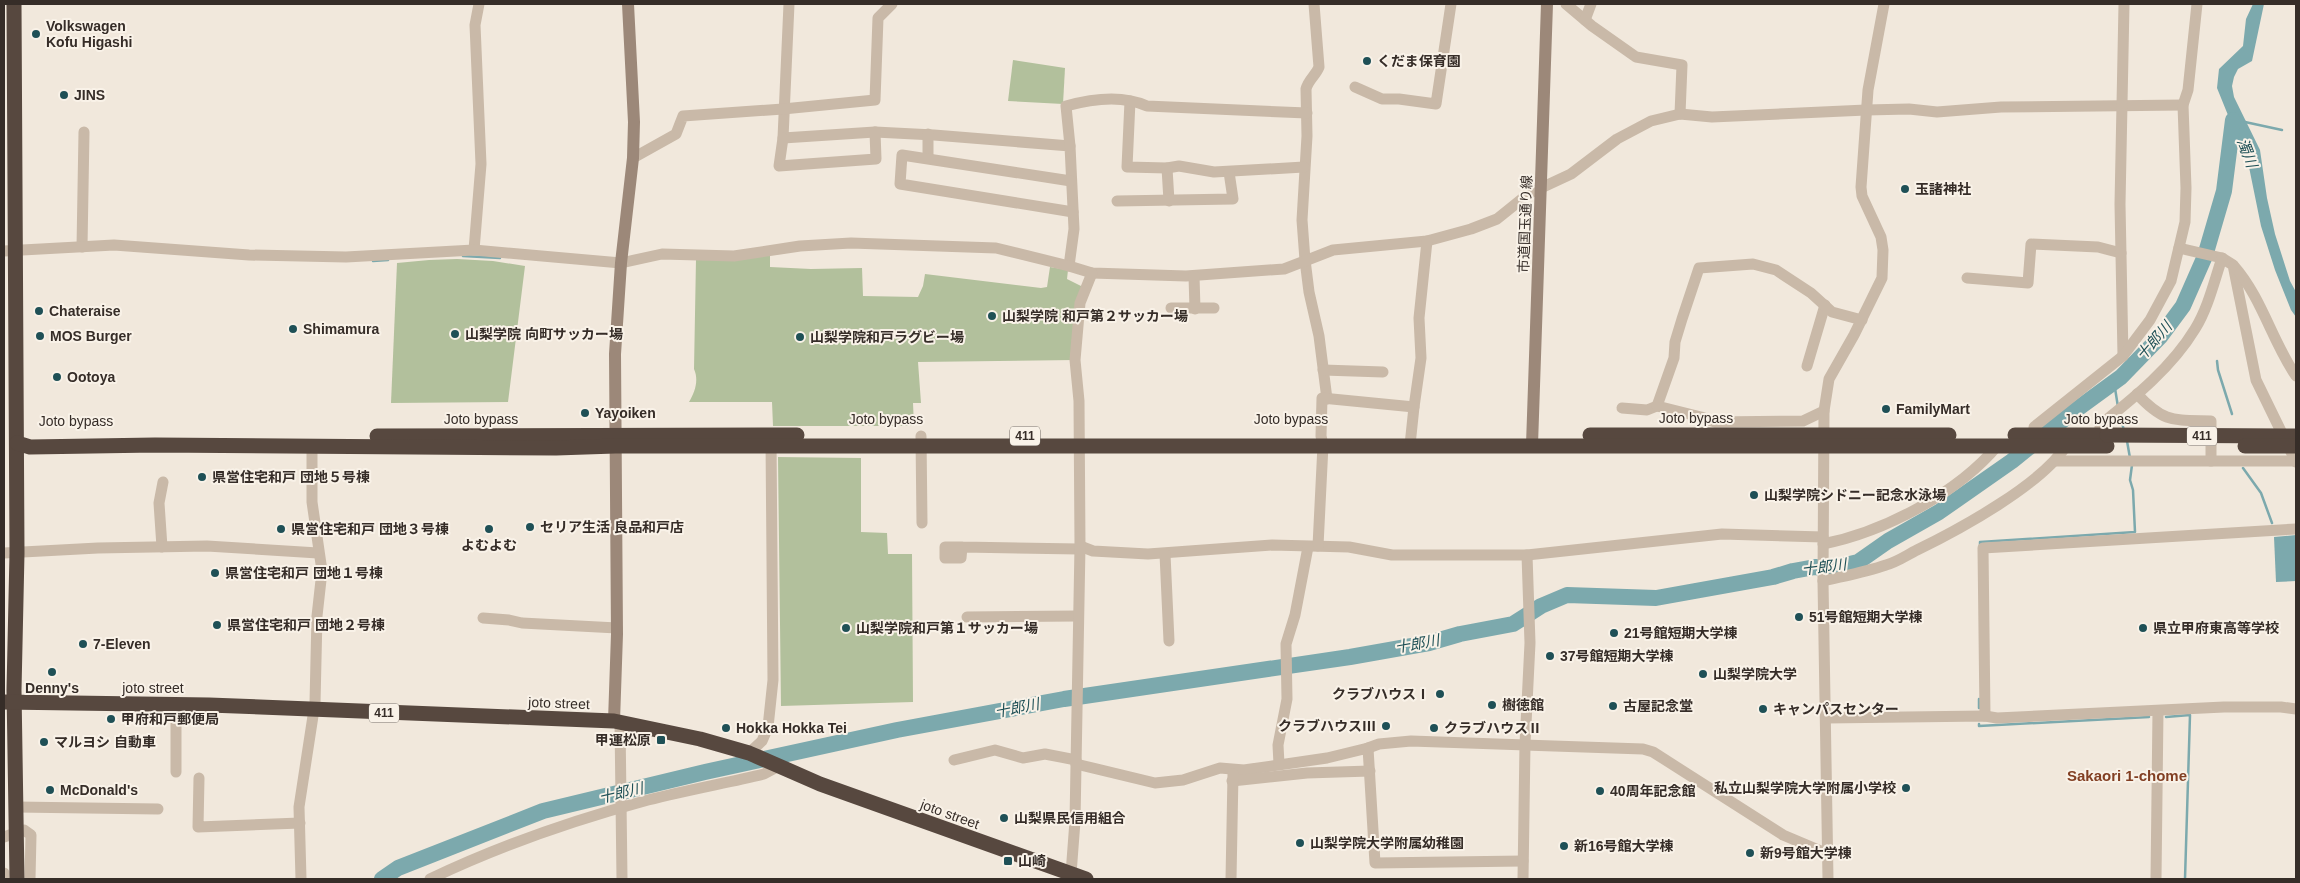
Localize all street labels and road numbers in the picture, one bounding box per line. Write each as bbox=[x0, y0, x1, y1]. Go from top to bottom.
street label: 市道国玉通り線 bbox=[1515, 175, 1535, 273]
street label: Joto bypass bbox=[1659, 410, 1733, 426]
street label: Joto bypass bbox=[444, 411, 518, 427]
street label: Joto bypass bbox=[849, 411, 923, 427]
street label: Joto bypass bbox=[1254, 411, 1328, 427]
street label: Joto bypass bbox=[2064, 411, 2138, 427]
street label: Joto bypass bbox=[39, 413, 113, 429]
road number: 411 bbox=[1010, 426, 1040, 446]
road number: 411 bbox=[2187, 426, 2217, 446]
street label: joto street bbox=[121, 680, 184, 696]
street label: joto street bbox=[527, 694, 590, 712]
road number: 411 bbox=[369, 704, 399, 722]
street label: joto street bbox=[917, 796, 982, 832]

